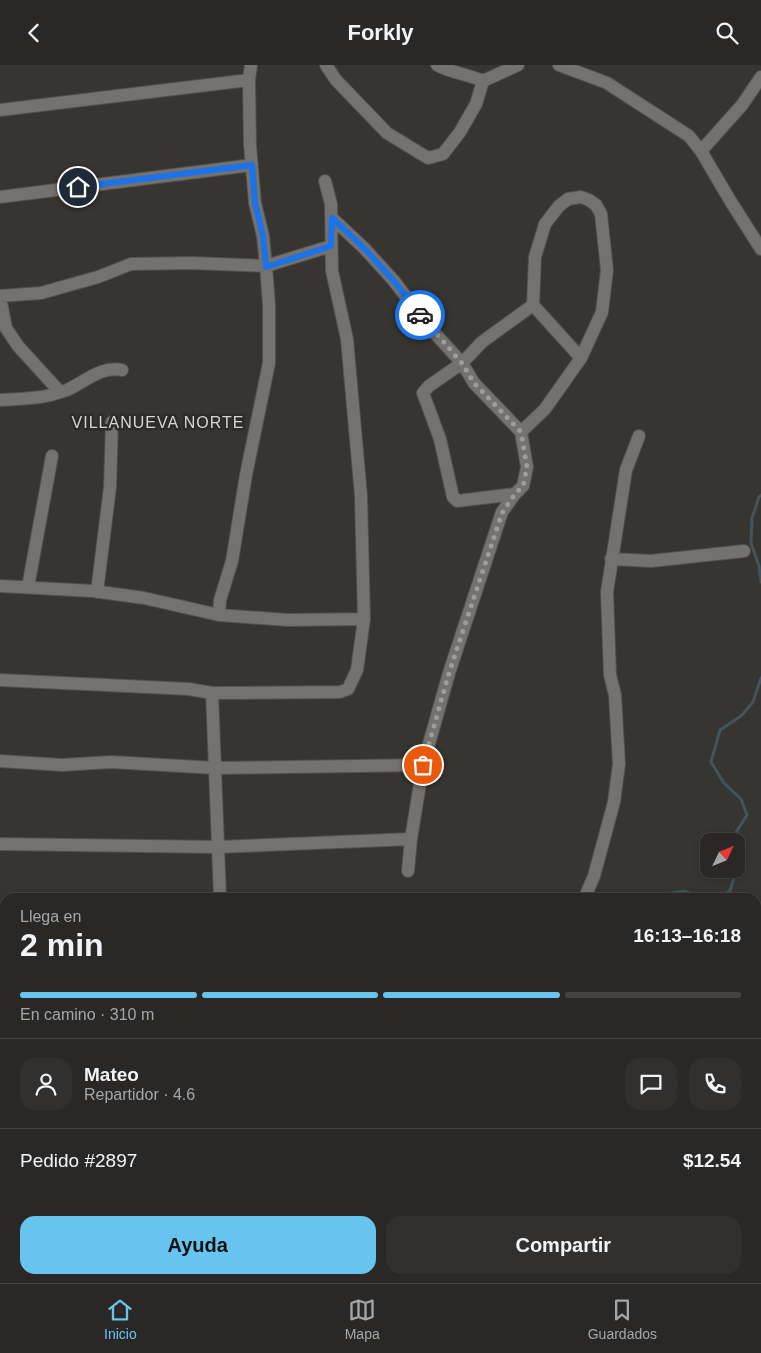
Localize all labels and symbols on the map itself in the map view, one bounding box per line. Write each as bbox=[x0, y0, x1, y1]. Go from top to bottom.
pin bbox=[57, 166, 99, 208]
courier bbox=[395, 290, 445, 340]
district label: VILLANUEVA NORTE bbox=[72, 414, 244, 431]
pin bbox=[402, 744, 444, 786]
north arrow bbox=[700, 833, 745, 877]

